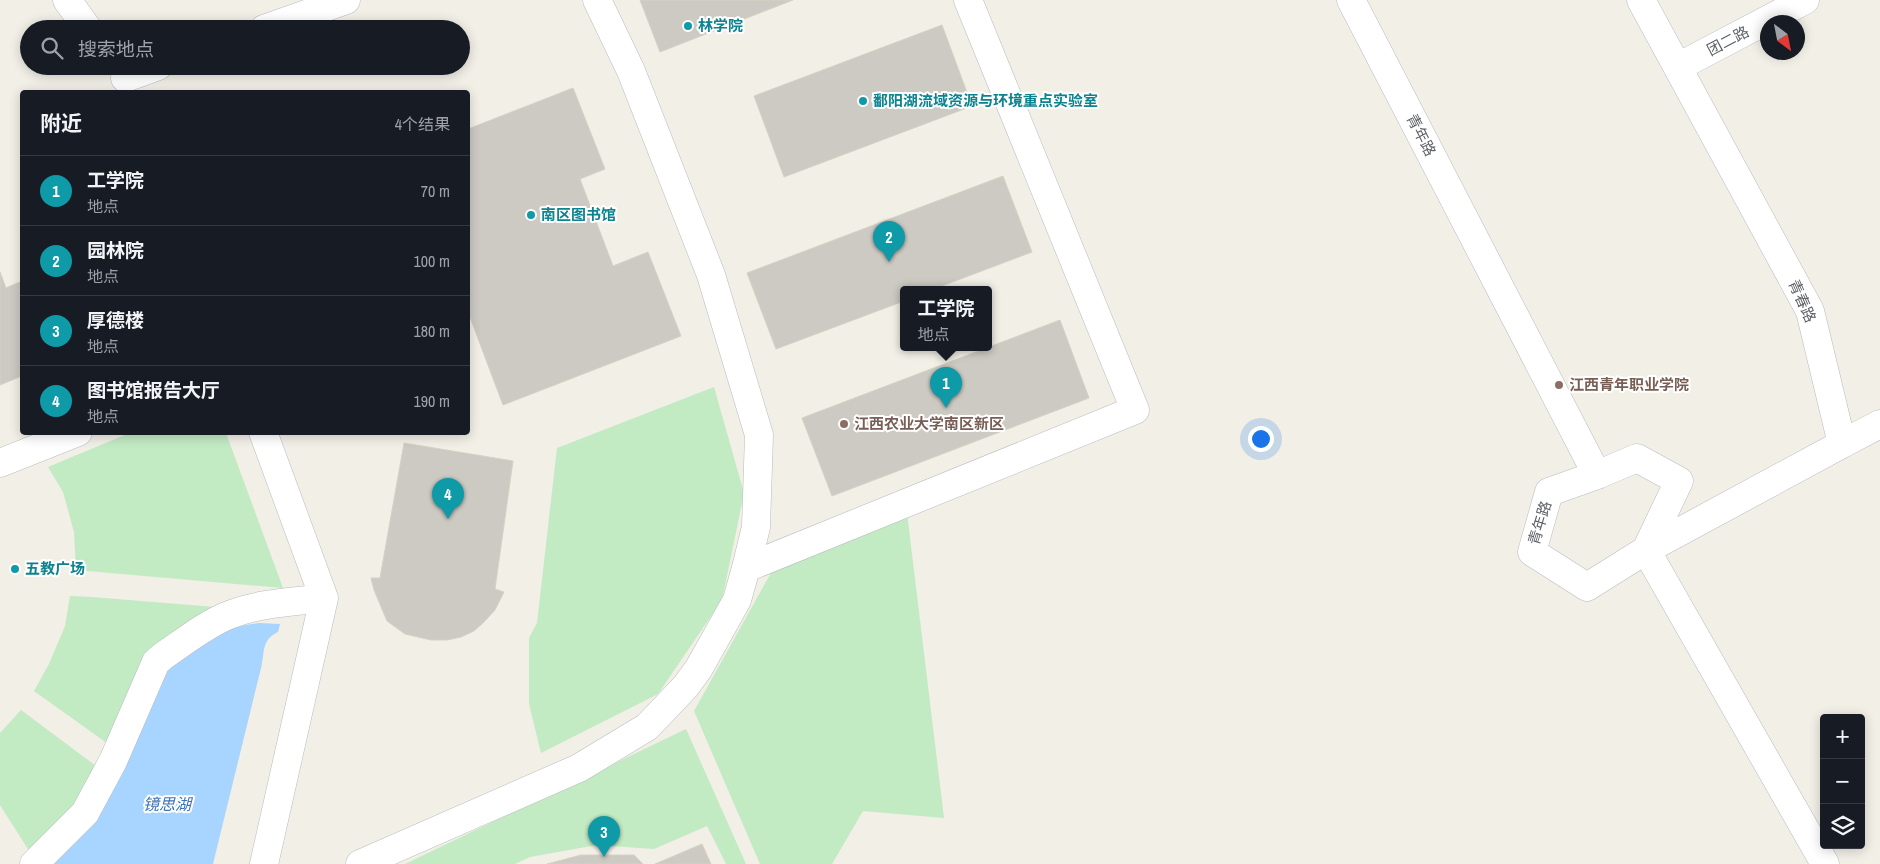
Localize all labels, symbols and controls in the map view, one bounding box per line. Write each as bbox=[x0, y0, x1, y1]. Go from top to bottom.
place label: 林学院 bbox=[698, 15, 743, 36]
north arrow bbox=[1760, 15, 1805, 60]
search box bbox=[20, 20, 470, 75]
marker: 林学院 bbox=[682, 20, 694, 32]
street label: 团二路 bbox=[1703, 21, 1753, 60]
icon: search bbox=[38, 34, 66, 62]
text: 搜索地点 bbox=[78, 36, 154, 62]
place label: 鄱阳湖流域资源与环境重点实验室 bbox=[873, 90, 1098, 111]
marker: 鄱阳湖流域资源与环境重点实验室 bbox=[857, 95, 869, 107]
text: 附近 bbox=[40, 109, 82, 138]
street label: 青年路 bbox=[1402, 110, 1441, 160]
text: 4个结果 bbox=[395, 113, 450, 135]
text: 工学院 bbox=[87, 167, 144, 193]
text: 1 bbox=[52, 180, 60, 202]
text: 70 m bbox=[421, 180, 450, 202]
text: 地点 bbox=[87, 195, 119, 217]
place label: 南区图书馆 bbox=[541, 204, 616, 225]
marker: 南区图书馆 bbox=[525, 209, 537, 221]
pin: 2 bbox=[873, 221, 905, 262]
text: 园林院 bbox=[87, 237, 144, 263]
text: 2 bbox=[52, 250, 60, 272]
text: 100 m bbox=[414, 250, 450, 272]
text: 地点 bbox=[87, 265, 119, 287]
street label: 青春路 bbox=[1784, 276, 1821, 326]
popup bbox=[900, 286, 992, 351]
text: 工学院 bbox=[917, 295, 975, 321]
text: 厚德楼 bbox=[87, 307, 144, 333]
text: 3 bbox=[52, 320, 60, 342]
text: 180 m bbox=[414, 320, 450, 342]
text: 地点 bbox=[917, 323, 950, 345]
text: 地点 bbox=[87, 335, 119, 357]
pin: 1 bbox=[930, 367, 962, 408]
place label: 江西青年职业学院 bbox=[1569, 374, 1689, 395]
text: 图书馆报告大厅 bbox=[87, 377, 220, 403]
marker: 江西青年职业学院 bbox=[1553, 379, 1565, 391]
text: 4 bbox=[52, 390, 60, 412]
text: 190 m bbox=[414, 390, 450, 412]
text: 地点 bbox=[87, 405, 119, 427]
place label: 江西农业大学南区新区 bbox=[854, 413, 1004, 434]
marker: 江西农业大学南区新区 bbox=[838, 418, 850, 430]
your location bbox=[1248, 426, 1274, 452]
pin: 4 bbox=[432, 478, 464, 519]
street label: 青年路 bbox=[1523, 498, 1556, 547]
place label: 五教广场 bbox=[25, 558, 85, 579]
marker: 五教广场 bbox=[9, 563, 21, 575]
map controls bbox=[1820, 714, 1865, 849]
button: + bbox=[1820, 714, 1865, 759]
button: − bbox=[1820, 759, 1865, 804]
water label: 镜思湖 bbox=[143, 793, 194, 815]
button: layers bbox=[1820, 804, 1865, 849]
pin: 3 bbox=[588, 816, 620, 857]

